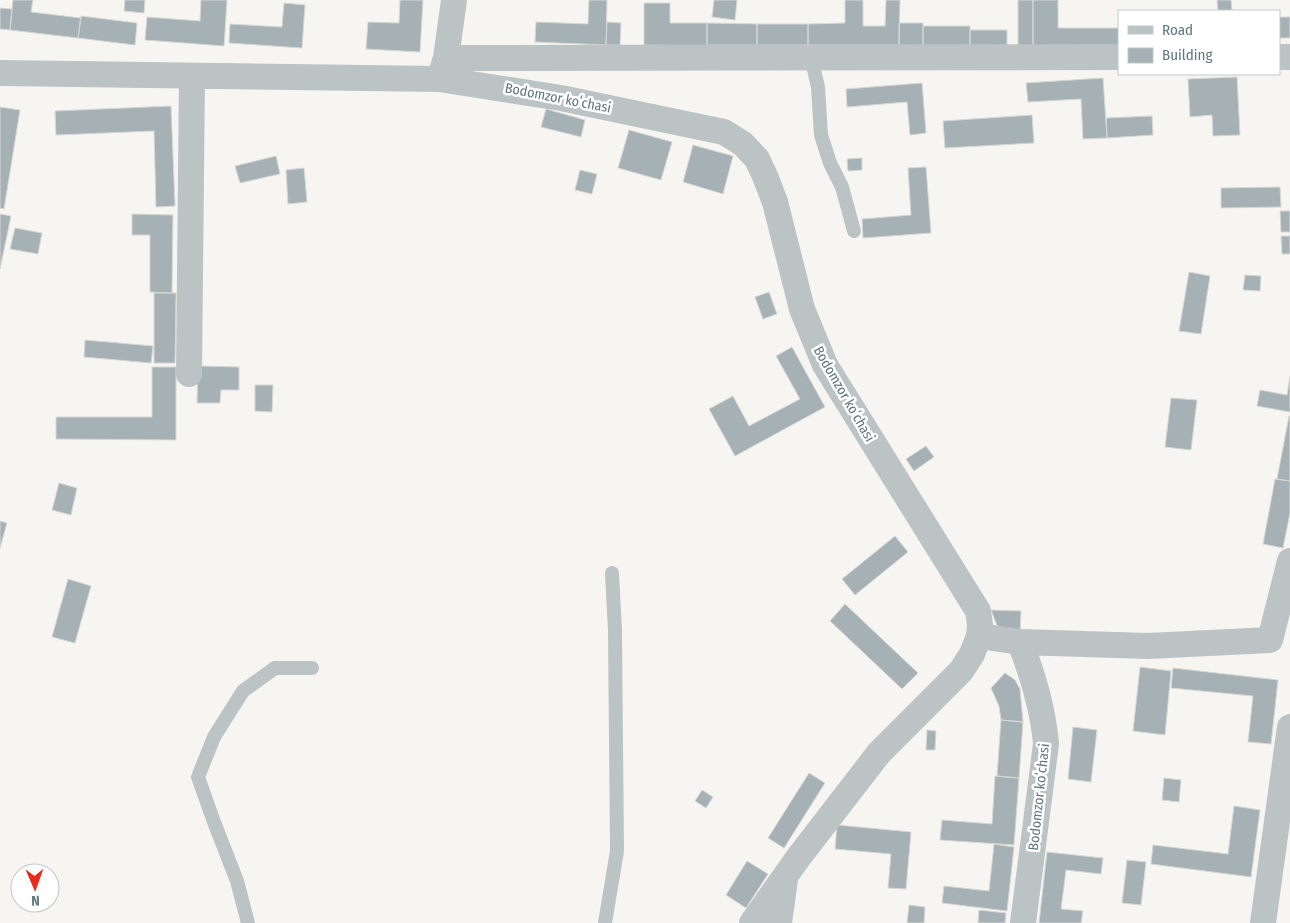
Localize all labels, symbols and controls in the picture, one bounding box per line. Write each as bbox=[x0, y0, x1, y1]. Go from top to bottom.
legend bbox=[1118, 10, 1280, 75]
text: Road bbox=[1162, 21, 1193, 39]
text: Building bbox=[1162, 46, 1213, 64]
street label: Bodomzor koʻchasi bbox=[504, 79, 612, 117]
street label: Bodomzor koʻchasi bbox=[810, 343, 878, 445]
street label: Bodomzor koʻchasi bbox=[1025, 743, 1053, 851]
north arrow bbox=[10, 863, 60, 913]
text: N bbox=[31, 892, 40, 909]

